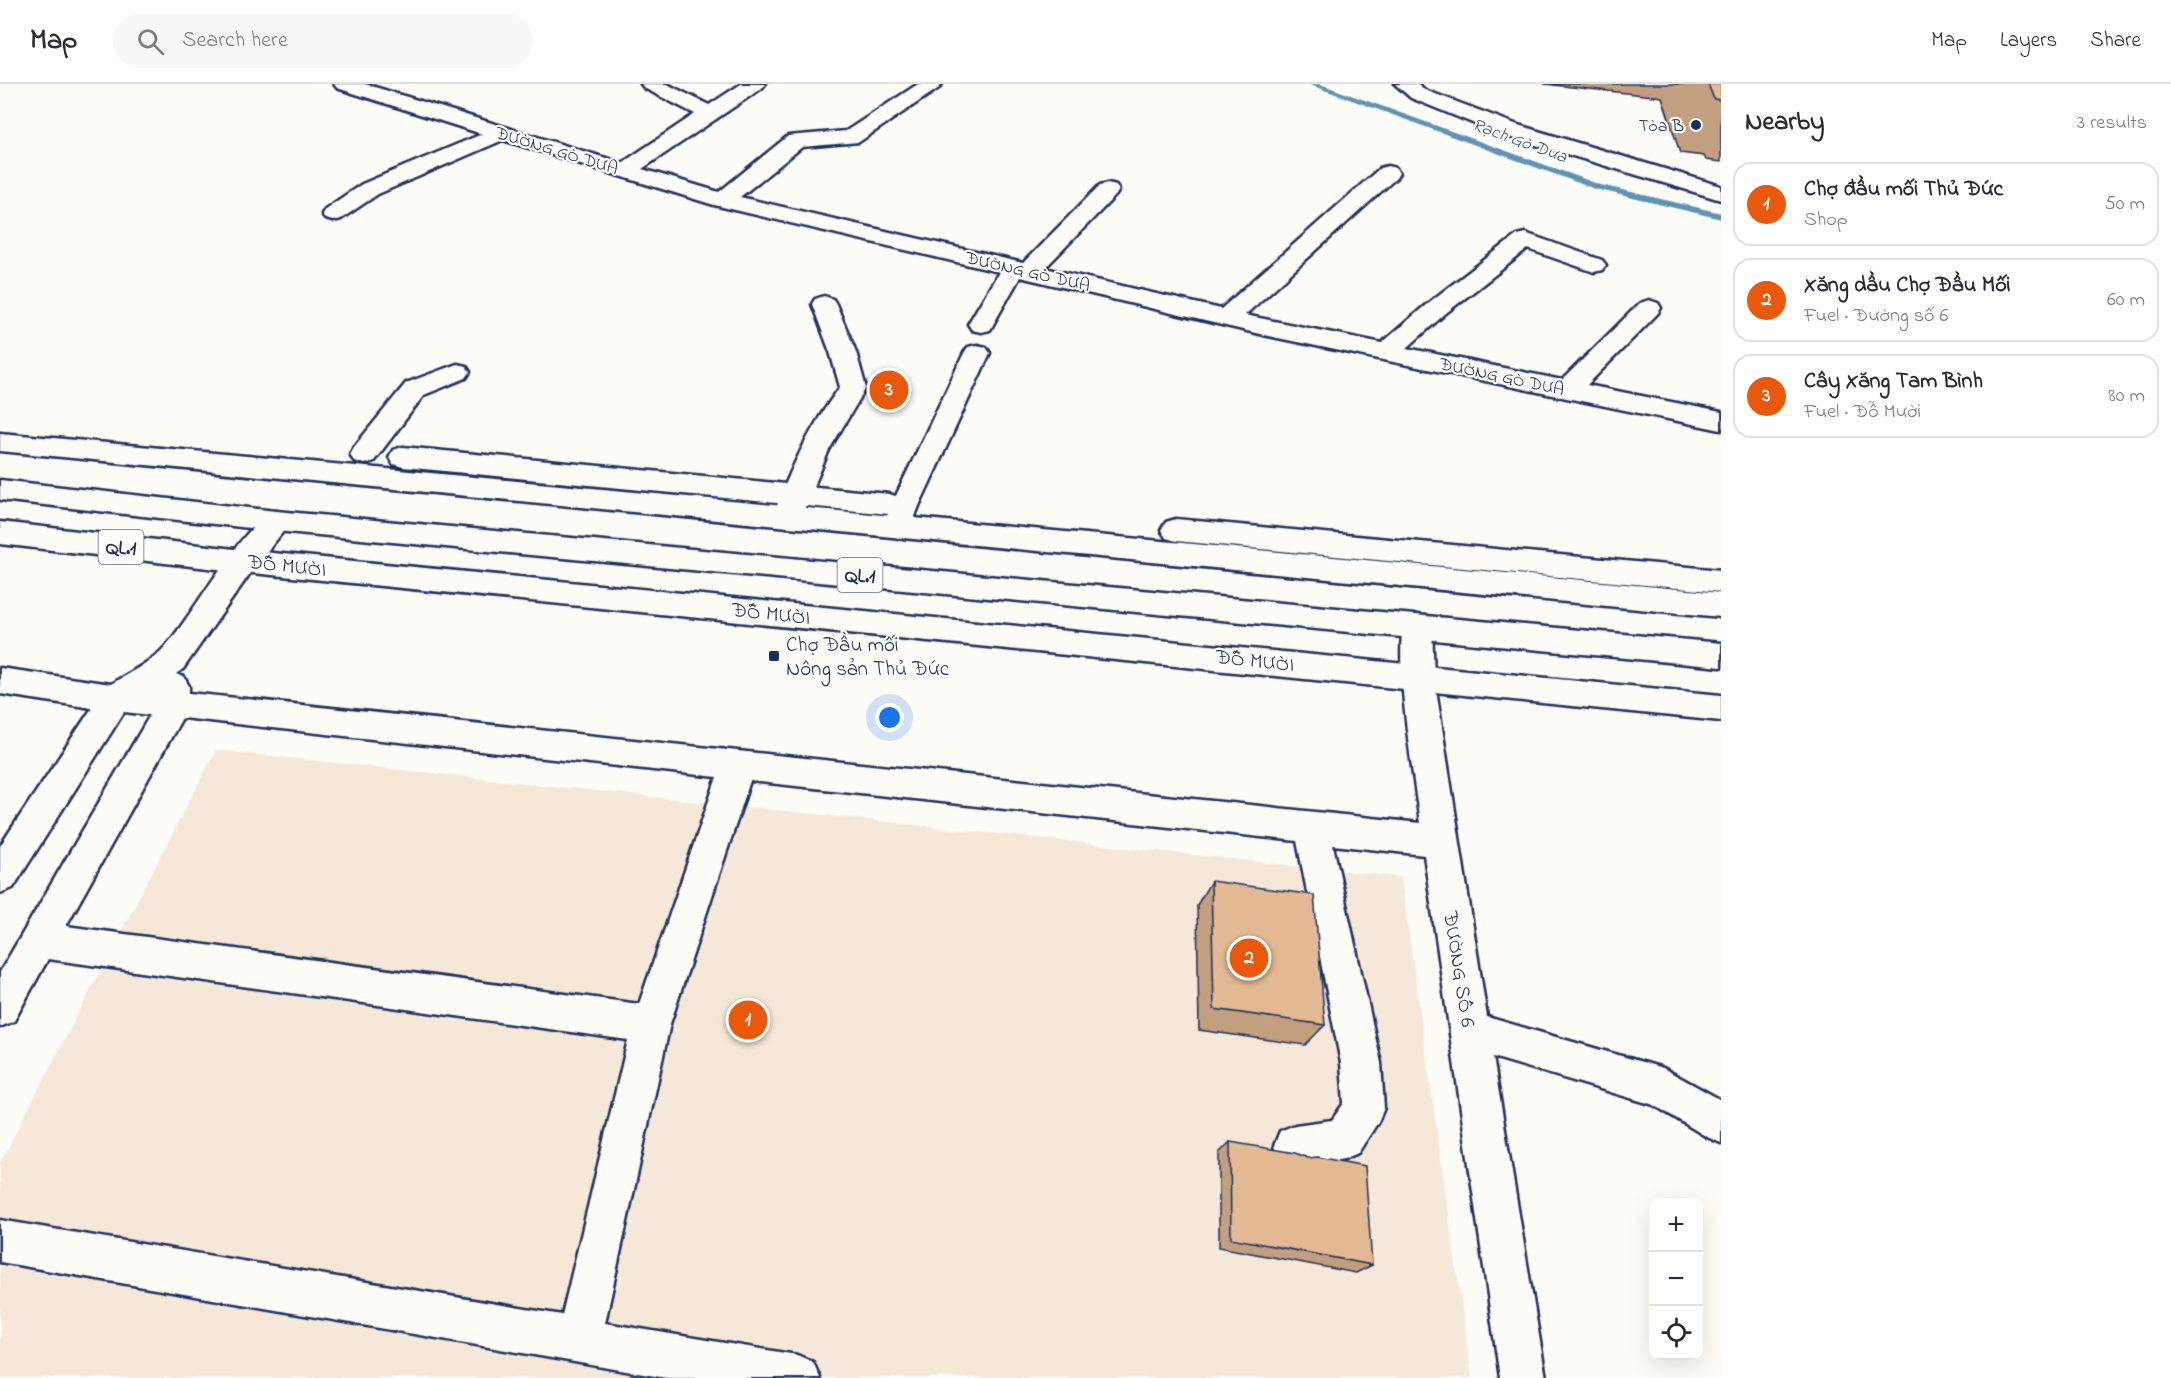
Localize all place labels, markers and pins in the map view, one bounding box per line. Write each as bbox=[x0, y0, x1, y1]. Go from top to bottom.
place label: Tòa B bbox=[1639, 114, 1684, 140]
marker: Tòa B bbox=[1689, 118, 1703, 132]
pin: 3 bbox=[870, 368, 908, 412]
place label: Chợ Đầu mối Nông sản Thủ Đức bbox=[786, 631, 950, 687]
marker: Chợ Đầu mối Nông sản Thủ Đức bbox=[767, 649, 781, 663]
pin: 2 bbox=[1230, 936, 1268, 980]
pin: 1 bbox=[728, 998, 768, 1042]

